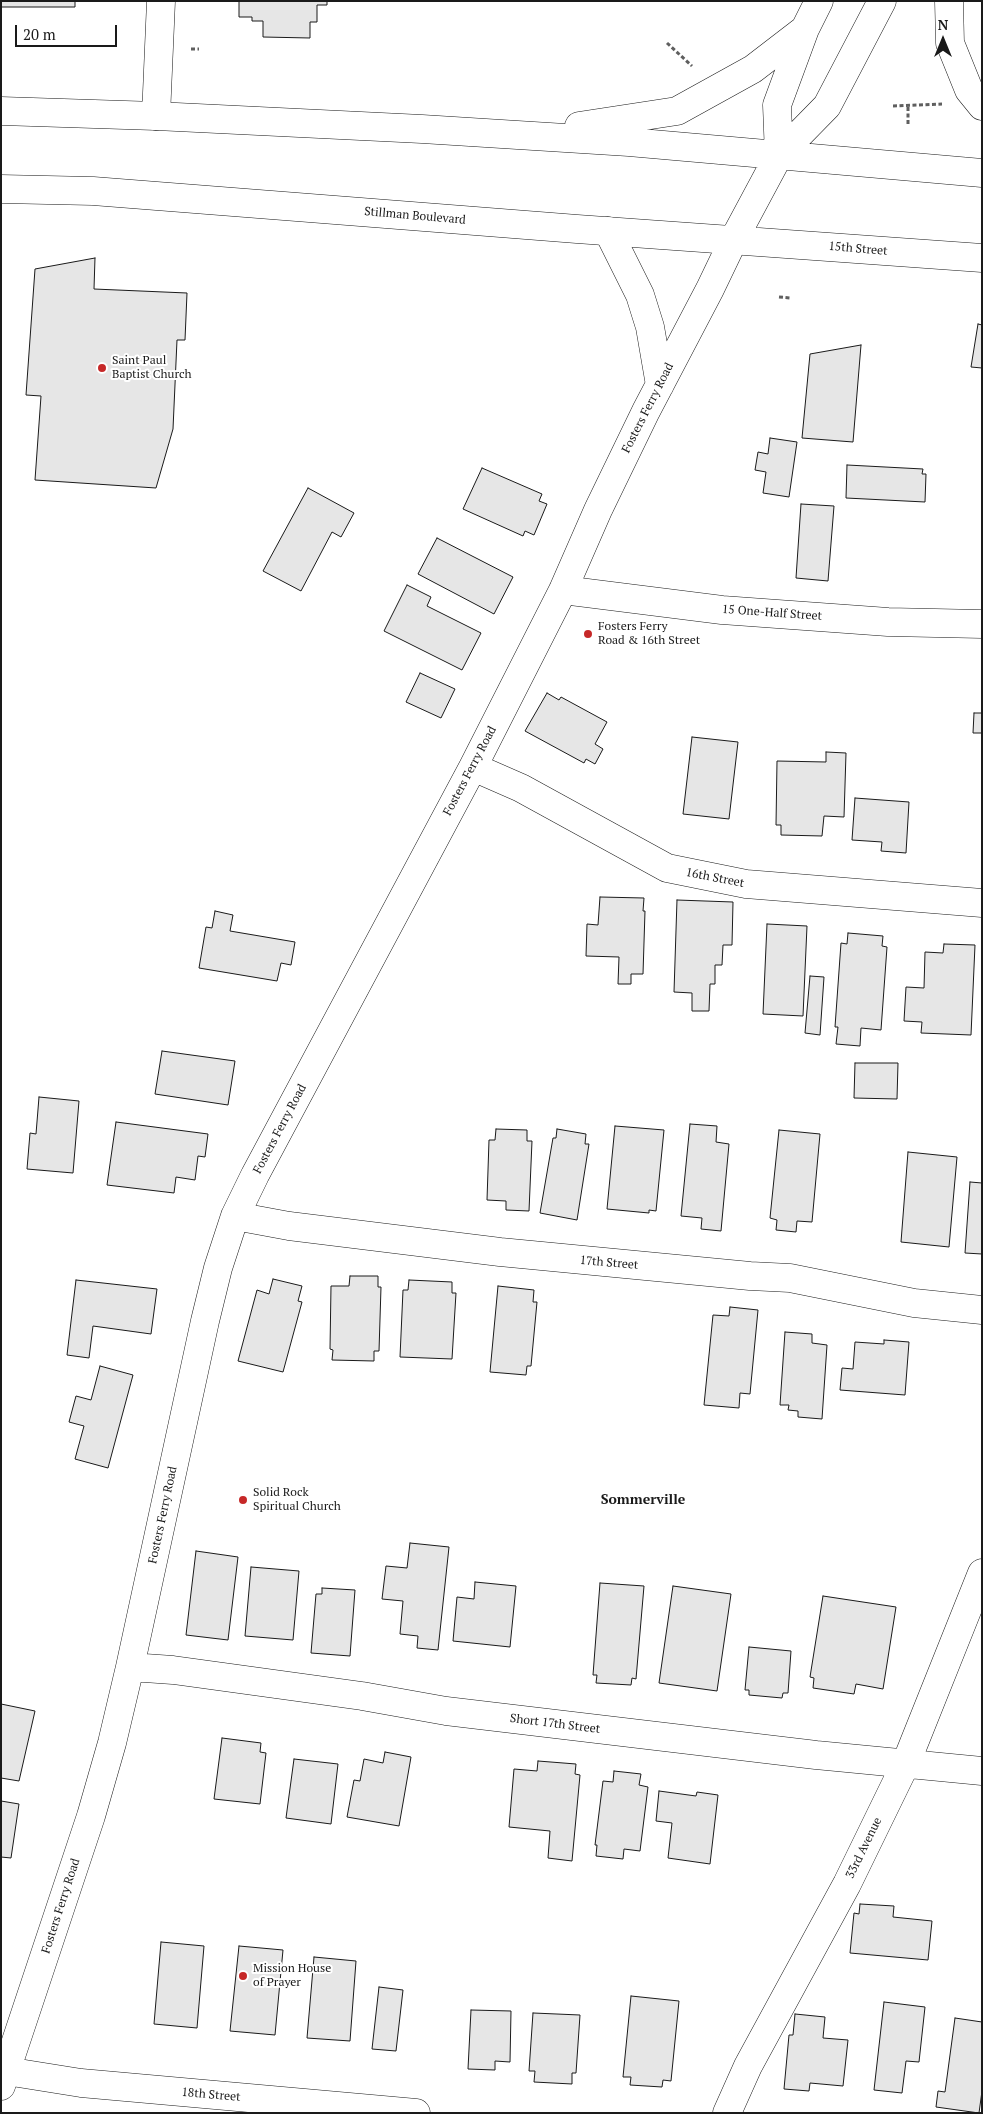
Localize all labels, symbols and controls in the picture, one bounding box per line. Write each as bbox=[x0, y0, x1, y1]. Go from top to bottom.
scale bar bbox=[18, 15, 120, 47]
north arrow bbox=[918, 15, 968, 65]
text: N bbox=[938, 15, 948, 34]
text: 20 m bbox=[23, 24, 56, 44]
street label: Stillman Boulevard bbox=[364, 204, 466, 228]
street label: 15th Street bbox=[828, 239, 888, 259]
place label: Saint Paul Baptist Church bbox=[112, 354, 192, 382]
street label: Fosters Ferry Road bbox=[619, 360, 677, 456]
marker: Saint Paul Baptist Church bbox=[96, 362, 108, 374]
street label: 15 One-Half Street bbox=[721, 602, 823, 624]
place label: Fosters Ferry Road & 16th Street bbox=[598, 620, 700, 648]
marker: Fosters Ferry Road & 16th Street bbox=[582, 628, 594, 640]
street label: Fosters Ferry Road bbox=[440, 724, 500, 818]
street label: 16th Street bbox=[685, 865, 745, 891]
street label: Fosters Ferry Road bbox=[250, 1082, 310, 1176]
street label: 17th Street bbox=[579, 1253, 639, 1273]
street label: Fosters Ferry Road bbox=[146, 1465, 180, 1565]
place label: Solid Rock Spiritual Church bbox=[253, 1486, 341, 1514]
district label: Sommerville bbox=[601, 1492, 685, 1508]
marker: Solid Rock Spiritual Church bbox=[237, 1494, 249, 1506]
street label: Short 17th Street bbox=[509, 1711, 601, 1737]
street label: 33rd Avenue bbox=[843, 1815, 885, 1881]
street label: Fosters Ferry Road bbox=[39, 1857, 83, 1955]
place label: Mission House of Prayer bbox=[253, 1962, 331, 1990]
marker: Mission House of Prayer bbox=[237, 1970, 249, 1982]
street label: 18th Street bbox=[181, 2085, 241, 2105]

